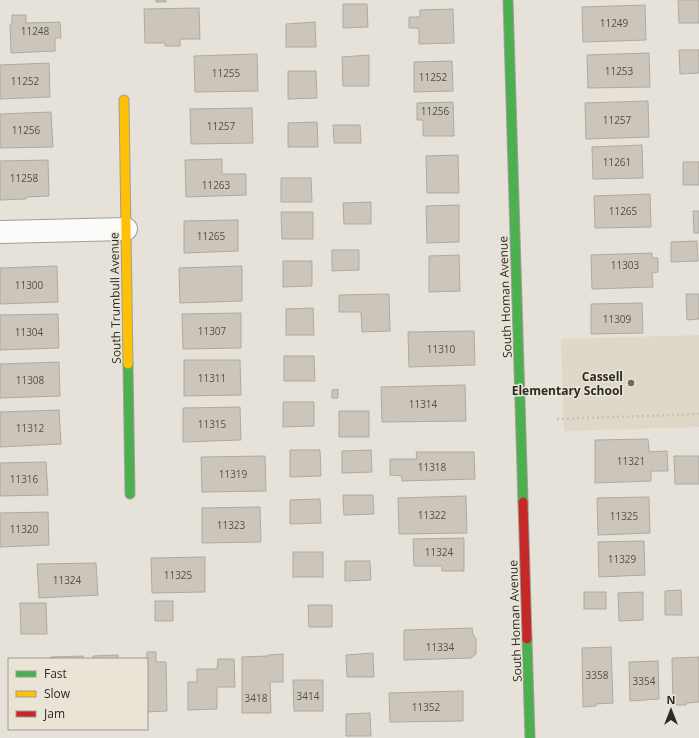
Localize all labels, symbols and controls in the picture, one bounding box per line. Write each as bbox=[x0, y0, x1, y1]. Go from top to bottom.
house number: 11249 bbox=[600, 16, 629, 30]
house number: 11248 bbox=[21, 24, 50, 38]
house number: 11253 bbox=[605, 64, 634, 78]
house number: 11255 bbox=[212, 66, 241, 80]
house number: 11252 bbox=[419, 70, 448, 84]
house number: 11252 bbox=[11, 74, 40, 88]
house number: 11256 bbox=[421, 104, 450, 118]
house number: 11257 bbox=[603, 113, 632, 127]
house number: 11257 bbox=[207, 119, 236, 133]
house number: 11256 bbox=[12, 123, 41, 137]
house number: 11261 bbox=[603, 155, 631, 169]
house number: 11258 bbox=[10, 171, 39, 185]
house number: 11263 bbox=[202, 178, 231, 192]
house number: 11265 bbox=[609, 204, 638, 218]
house number: 11265 bbox=[197, 229, 226, 243]
street label: South Trumbull Avenue bbox=[105, 232, 125, 364]
street label: South Homan Avenue bbox=[494, 235, 516, 358]
house number: 11303 bbox=[611, 258, 640, 272]
house number: 11300 bbox=[15, 278, 44, 292]
house number: 11309 bbox=[603, 312, 632, 326]
house number: 11307 bbox=[198, 324, 227, 338]
house number: 11304 bbox=[15, 325, 44, 339]
house number: 11310 bbox=[427, 342, 456, 356]
place label: Cassell Elementary School bbox=[512, 368, 623, 399]
house number: 11311 bbox=[198, 371, 226, 385]
house number: 11308 bbox=[16, 373, 45, 387]
marker: Cassell Elementary School bbox=[626, 378, 636, 388]
house number: 11314 bbox=[409, 397, 438, 411]
house number: 11315 bbox=[198, 417, 227, 431]
house number: 11312 bbox=[16, 421, 45, 435]
house number: 11321 bbox=[617, 454, 645, 468]
house number: 11318 bbox=[418, 460, 447, 474]
house number: 11319 bbox=[219, 467, 248, 481]
house number: 11316 bbox=[10, 472, 39, 486]
house number: 11322 bbox=[418, 508, 447, 522]
house number: 11325 bbox=[610, 509, 639, 523]
house number: 11323 bbox=[217, 518, 246, 532]
house number: 11320 bbox=[10, 522, 39, 536]
house number: 11324 bbox=[425, 545, 454, 559]
house number: 11329 bbox=[608, 552, 637, 566]
street label: South Homan Avenue bbox=[504, 559, 526, 682]
house number: 11325 bbox=[164, 568, 193, 582]
house number: 11324 bbox=[53, 573, 82, 587]
house number: 11334 bbox=[426, 640, 455, 654]
legend bbox=[8, 658, 148, 730]
text: Fast bbox=[44, 665, 67, 682]
house number: 3358 bbox=[586, 668, 609, 682]
house number: 3354 bbox=[633, 674, 656, 688]
text: Slow bbox=[44, 685, 71, 702]
house number: 3414 bbox=[297, 689, 320, 703]
north arrow bbox=[651, 690, 691, 730]
house number: 3418 bbox=[245, 691, 268, 705]
text: N bbox=[667, 692, 675, 707]
house number: 11352 bbox=[412, 700, 441, 714]
text: Jam bbox=[43, 705, 65, 722]

